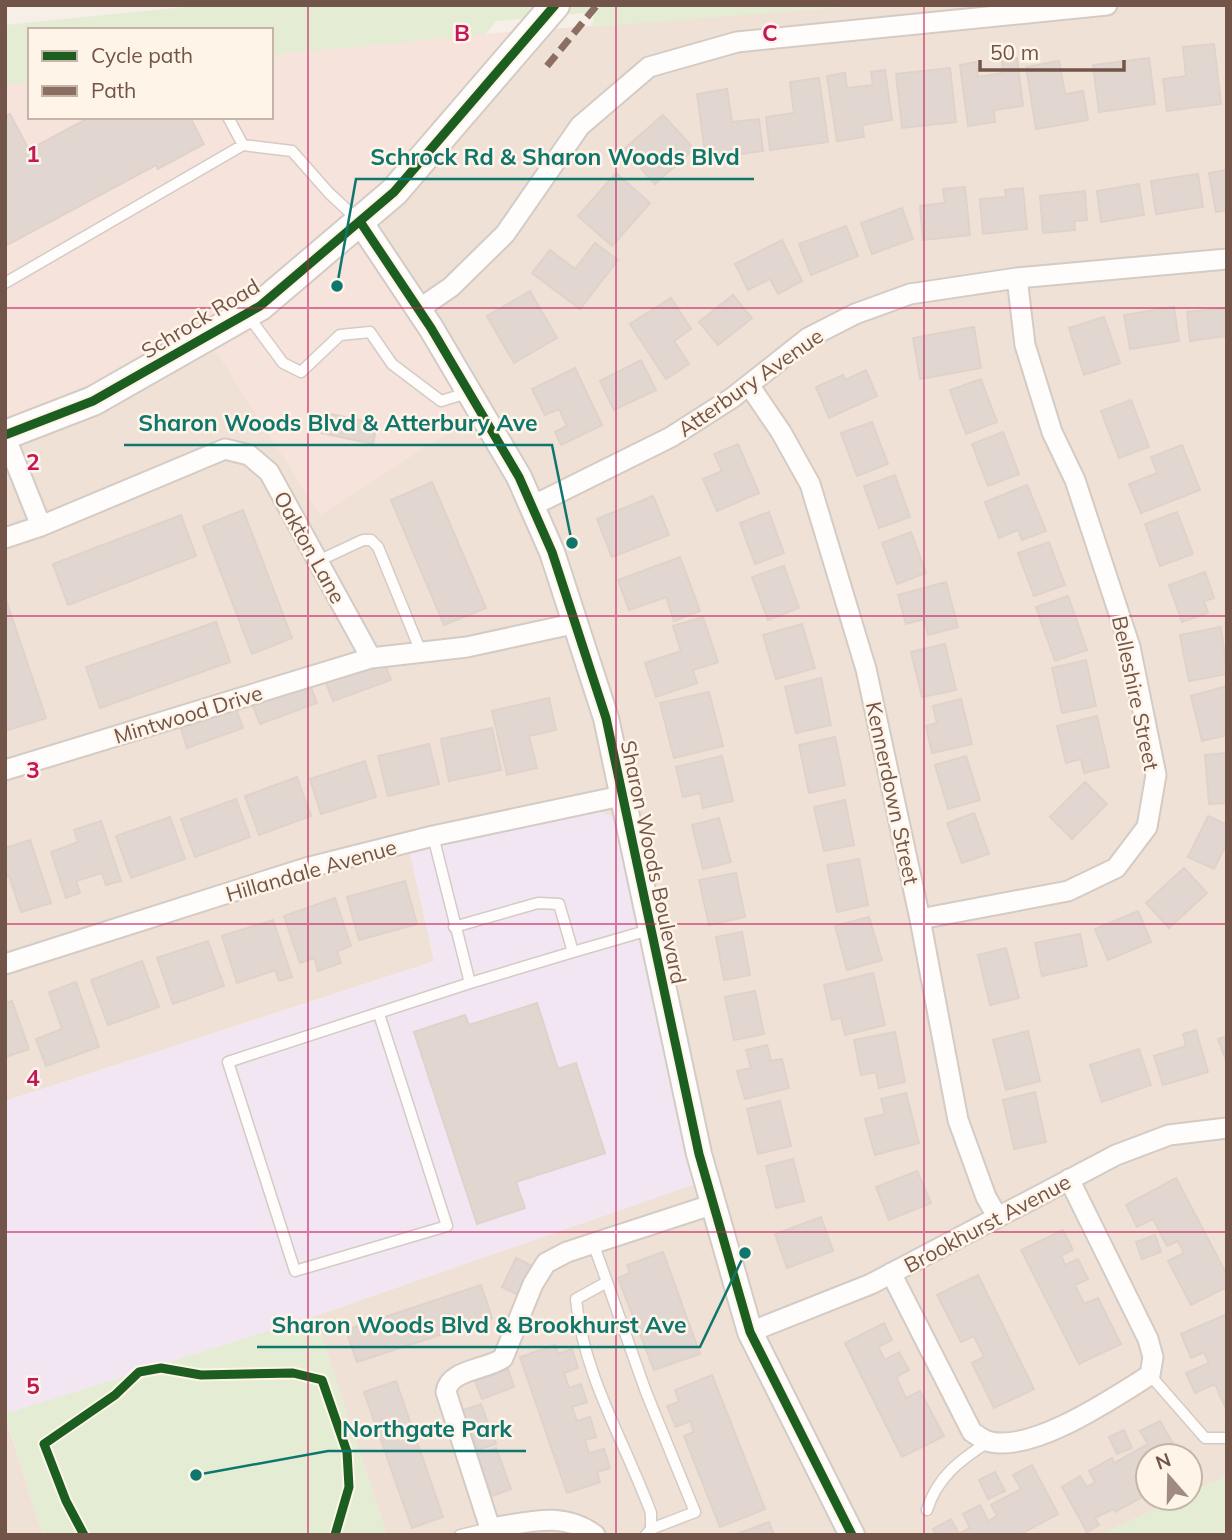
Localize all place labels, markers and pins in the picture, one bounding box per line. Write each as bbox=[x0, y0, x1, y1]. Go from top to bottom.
callout: Schrock Rd & Sharon Woods Blvd bbox=[356, 135, 754, 179]
callout: Sharon Woods Blvd & Atterbury Ave bbox=[124, 401, 552, 445]
callout: Sharon Woods Blvd & Brookhurst Ave bbox=[257, 1303, 700, 1347]
callout: Northgate Park bbox=[328, 1407, 526, 1451]

